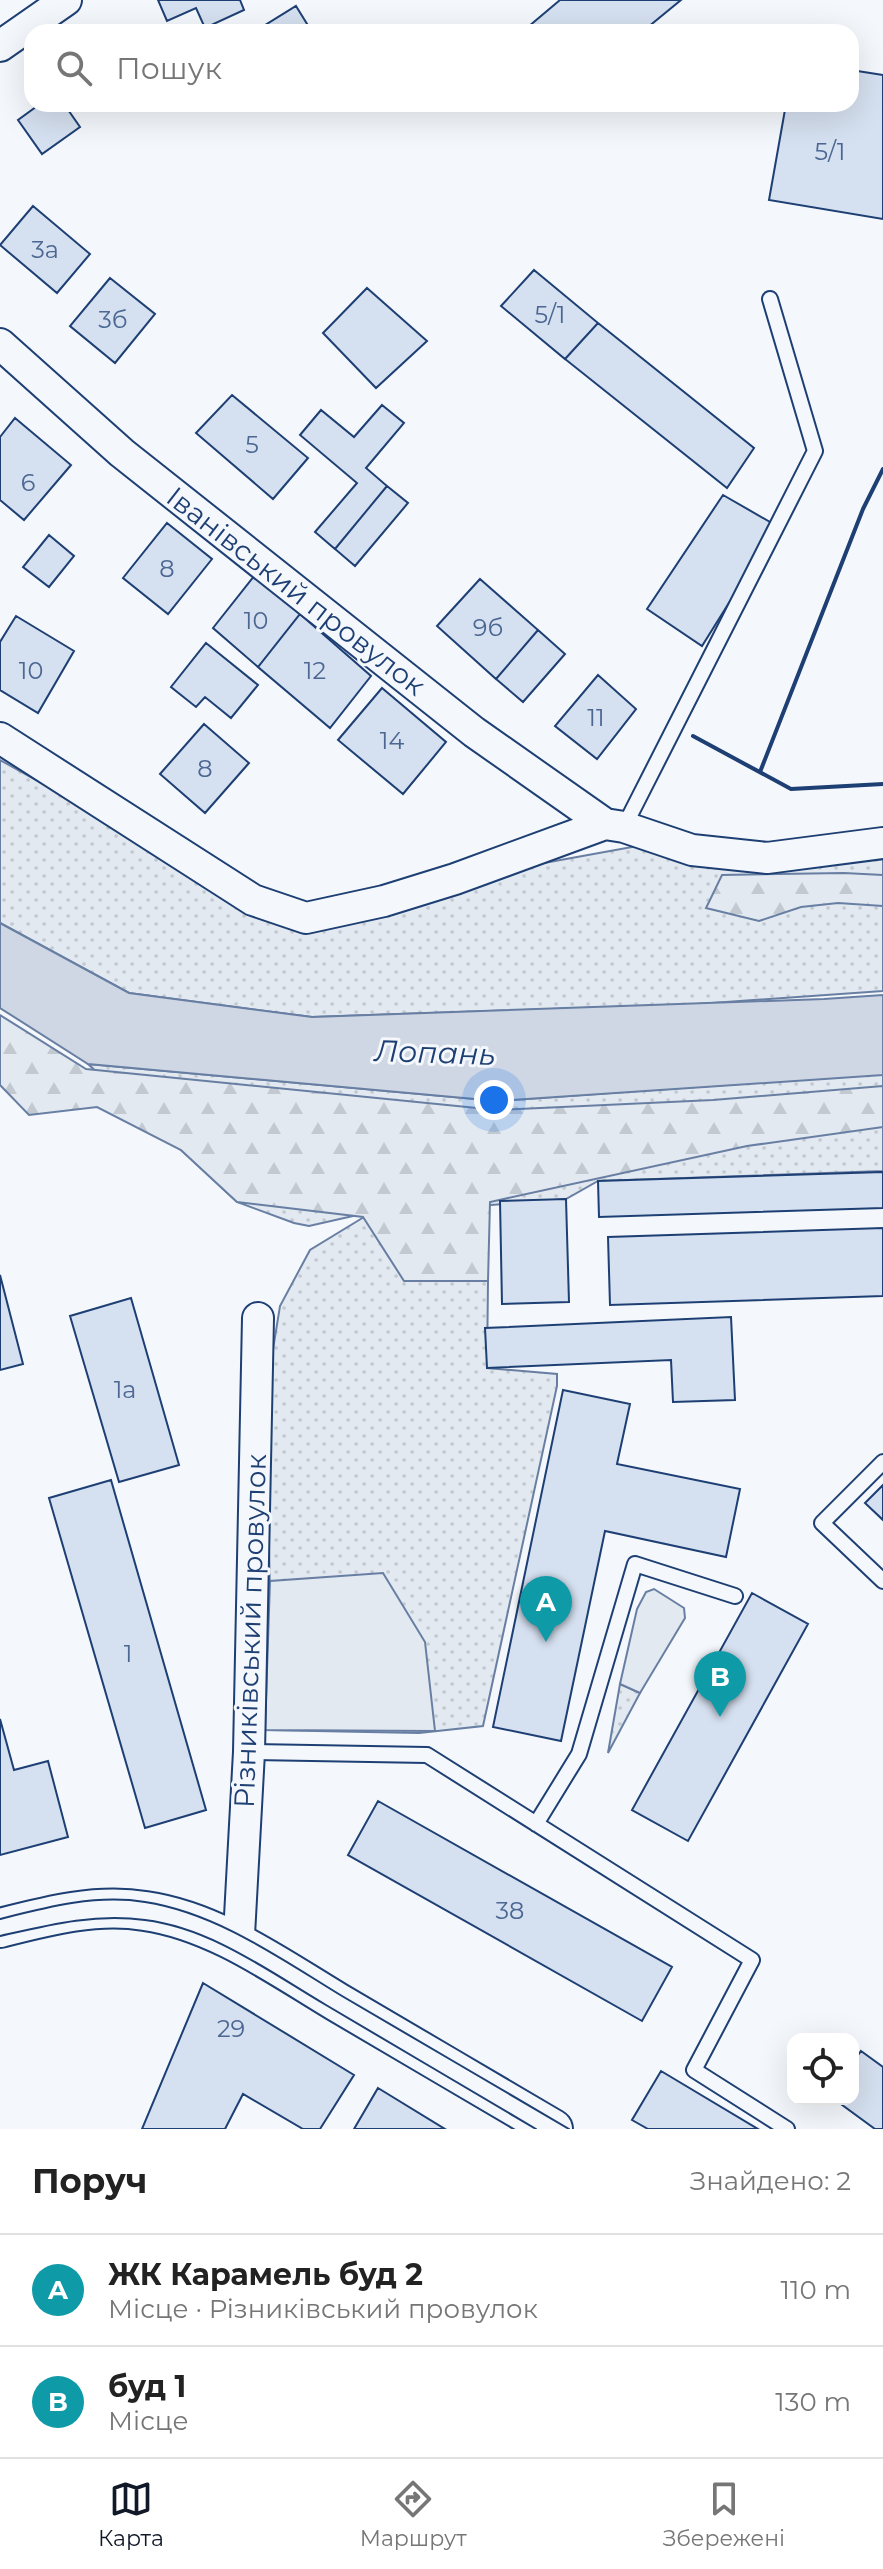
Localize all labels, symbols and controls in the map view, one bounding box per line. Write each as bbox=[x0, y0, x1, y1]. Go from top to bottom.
search box bbox=[24, 24, 859, 112]
icon: search bbox=[52, 46, 96, 90]
text: Пошук bbox=[116, 50, 222, 87]
house number: 5/1 bbox=[814, 137, 846, 166]
house number: 3а bbox=[31, 235, 59, 264]
house number: 5/1 bbox=[534, 300, 566, 329]
house number: 3б bbox=[98, 305, 128, 334]
house number: 5 bbox=[245, 430, 259, 459]
house number: 6 bbox=[21, 468, 35, 497]
street label: Іванівський провулок bbox=[160, 479, 432, 703]
house number: 8 bbox=[159, 554, 175, 583]
house number: 10 bbox=[244, 606, 268, 635]
house number: 9б bbox=[473, 613, 503, 642]
house number: 10 bbox=[19, 656, 43, 685]
house number: 12 bbox=[304, 656, 326, 685]
house number: 11 bbox=[587, 703, 605, 732]
house number: 14 bbox=[380, 726, 404, 755]
house number: 8 bbox=[197, 754, 213, 783]
water label: Лопань bbox=[372, 1032, 496, 1073]
your location bbox=[474, 1080, 514, 1120]
house number: 1а bbox=[114, 1375, 136, 1404]
street label: Різниківський провулок bbox=[227, 1453, 273, 1809]
pin: A bbox=[520, 1576, 572, 1642]
house number: 1 bbox=[124, 1639, 132, 1668]
pin: B bbox=[694, 1651, 746, 1717]
house number: 38 bbox=[496, 1896, 524, 1925]
house number: 29 bbox=[217, 2014, 245, 2043]
map controls bbox=[787, 2033, 859, 2105]
button: locate bbox=[787, 2033, 859, 2105]
text: Поруч bbox=[32, 2160, 147, 2202]
text: Знайдено: 2 bbox=[690, 2165, 851, 2197]
text: ЖК Карамель буд 2 bbox=[108, 2256, 423, 2293]
text: A bbox=[48, 2274, 68, 2306]
text: 110 m bbox=[781, 2274, 851, 2306]
text: Місце · Різниківський провулок bbox=[108, 2293, 538, 2325]
text: буд 1 bbox=[108, 2368, 186, 2405]
text: B bbox=[48, 2386, 68, 2418]
text: 130 m bbox=[775, 2386, 851, 2418]
text: Місце bbox=[108, 2405, 189, 2437]
tab: Карта bbox=[98, 2477, 164, 2552]
tab: Маршрут bbox=[360, 2477, 467, 2552]
tab: Збережені bbox=[663, 2477, 785, 2552]

